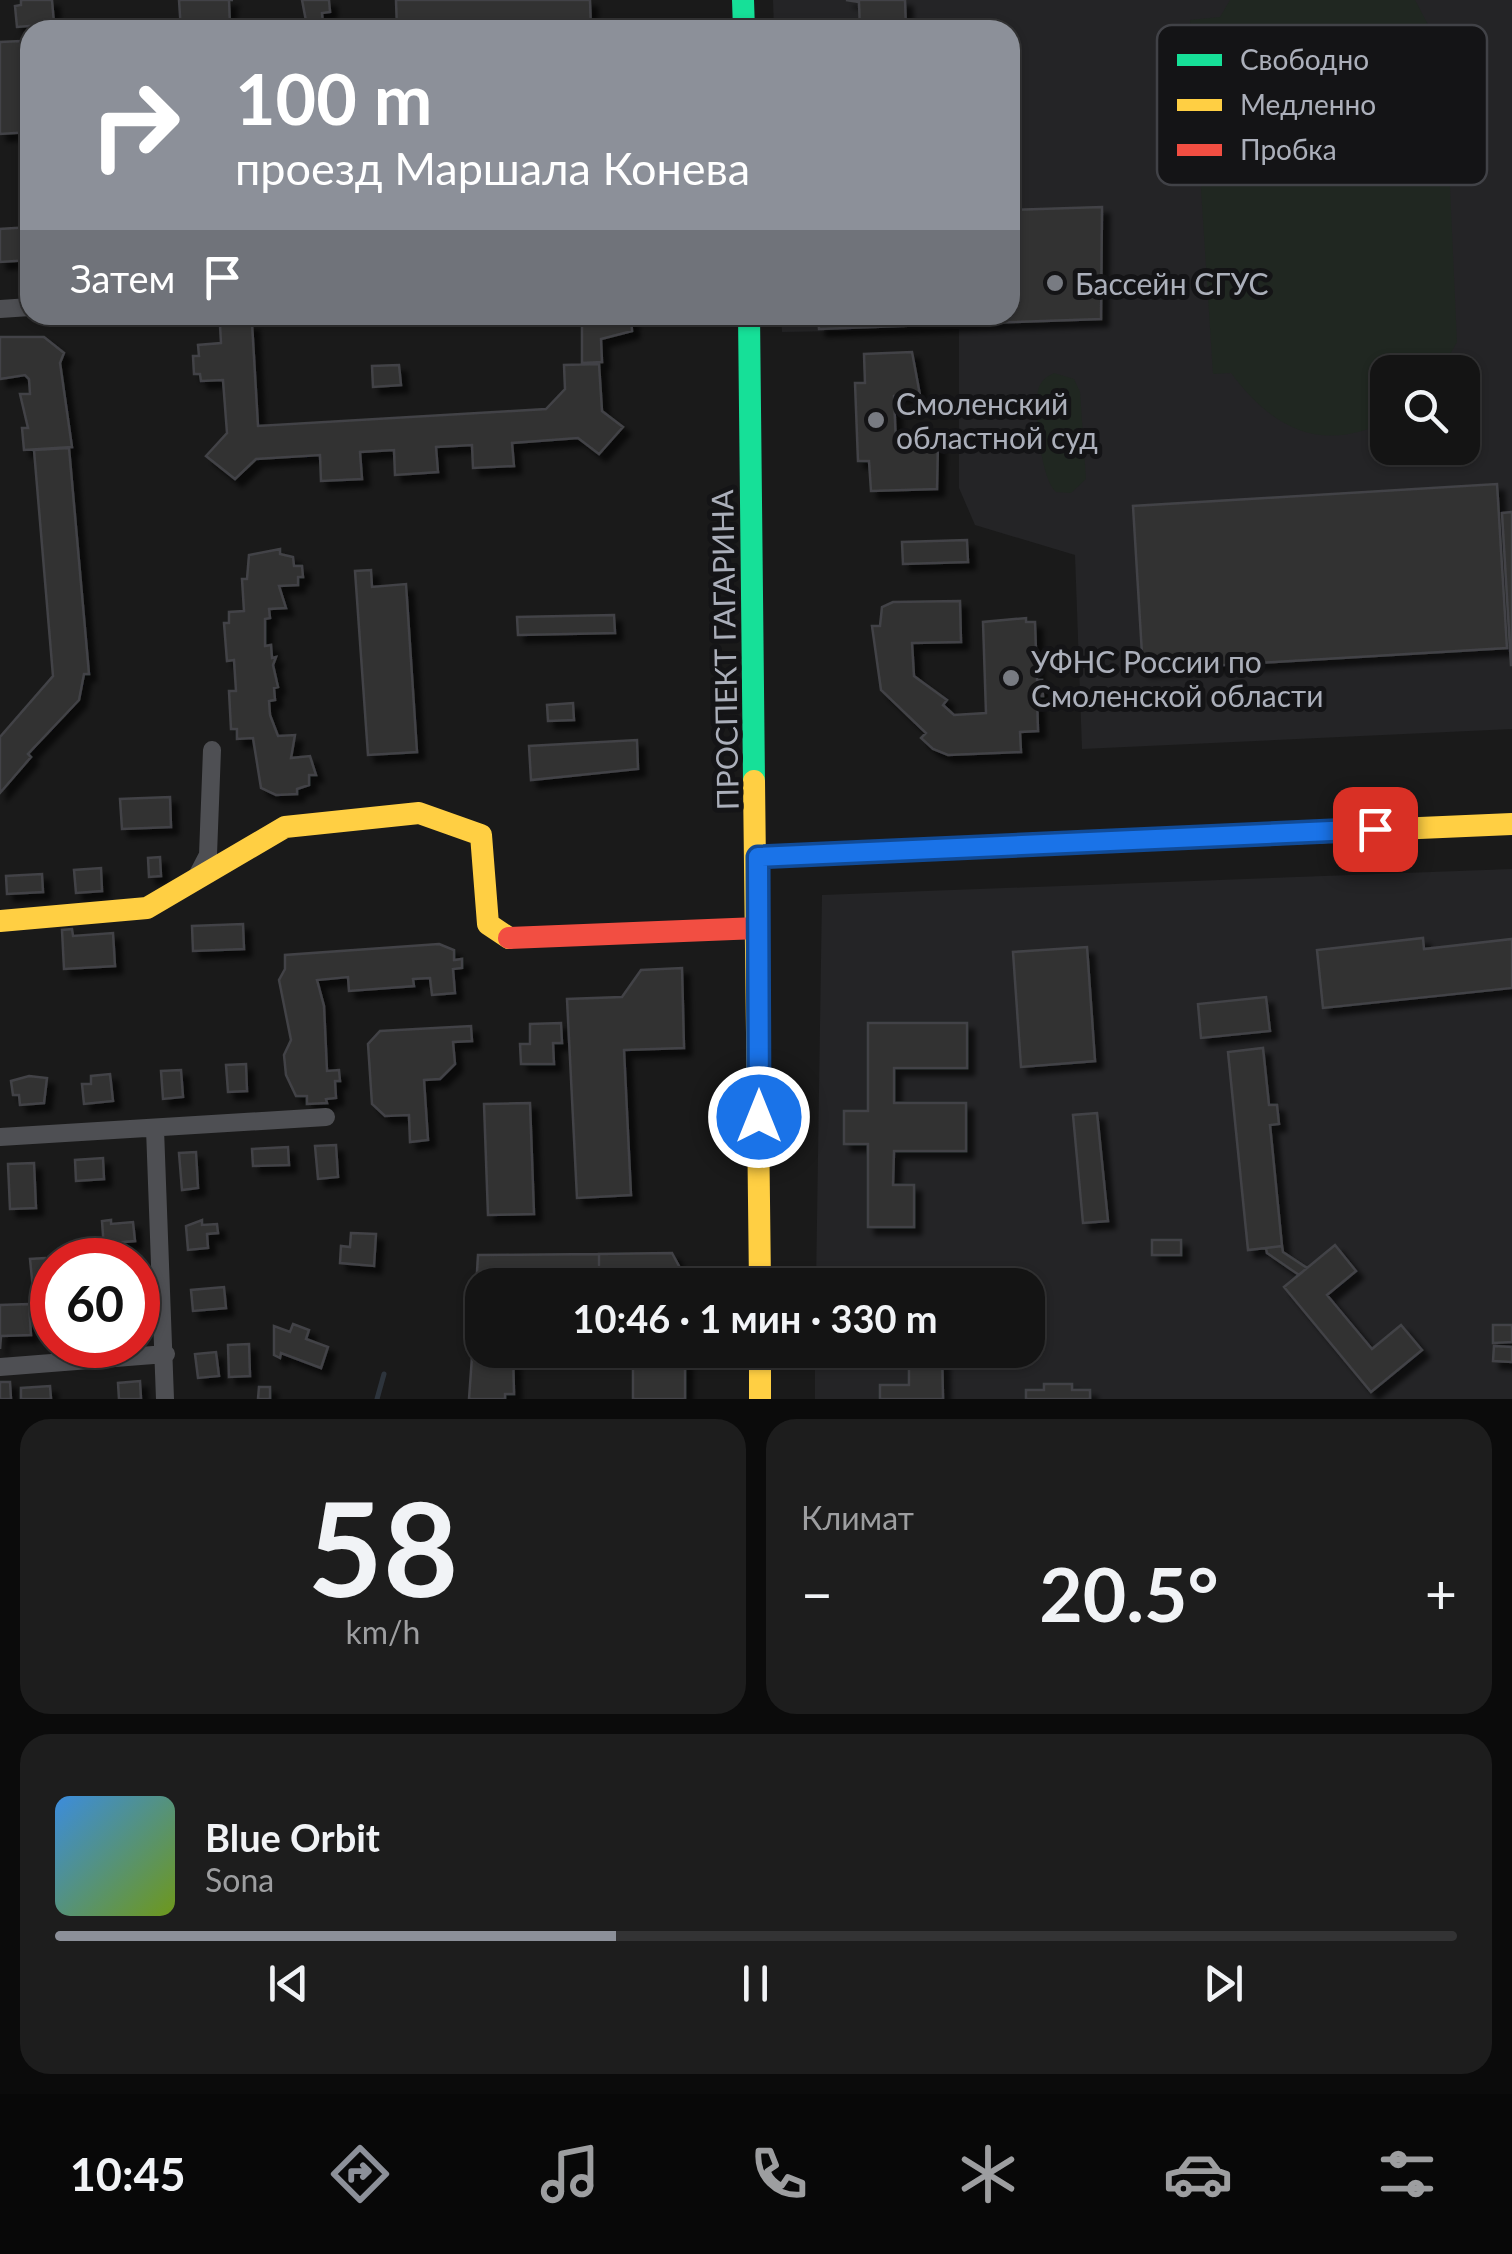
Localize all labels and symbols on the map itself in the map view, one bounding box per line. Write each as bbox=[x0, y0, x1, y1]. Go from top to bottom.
legend bbox=[1157, 25, 1487, 185]
text: Свободно bbox=[1240, 42, 1369, 76]
text: Медленно bbox=[1240, 87, 1376, 121]
text: Пробка bbox=[1240, 132, 1337, 166]
place label: Бассейн СГУС bbox=[1075, 265, 1268, 301]
marker: Бассейн СГУС bbox=[1044, 272, 1066, 294]
place label: Смоленский областной суд bbox=[896, 385, 1098, 455]
marker: Смоленский областной суд bbox=[865, 409, 887, 431]
street label: ПРОСПЕКТ ГАГАРИНА bbox=[703, 489, 745, 811]
place label: УФНС России по Смоленской области bbox=[1031, 643, 1324, 713]
marker: УФНС России по Смоленской области bbox=[1000, 667, 1022, 689]
pin bbox=[1333, 787, 1418, 872]
position arrow bbox=[707, 1065, 811, 1169]
speed limit sign: 60 bbox=[30, 1238, 160, 1368]

